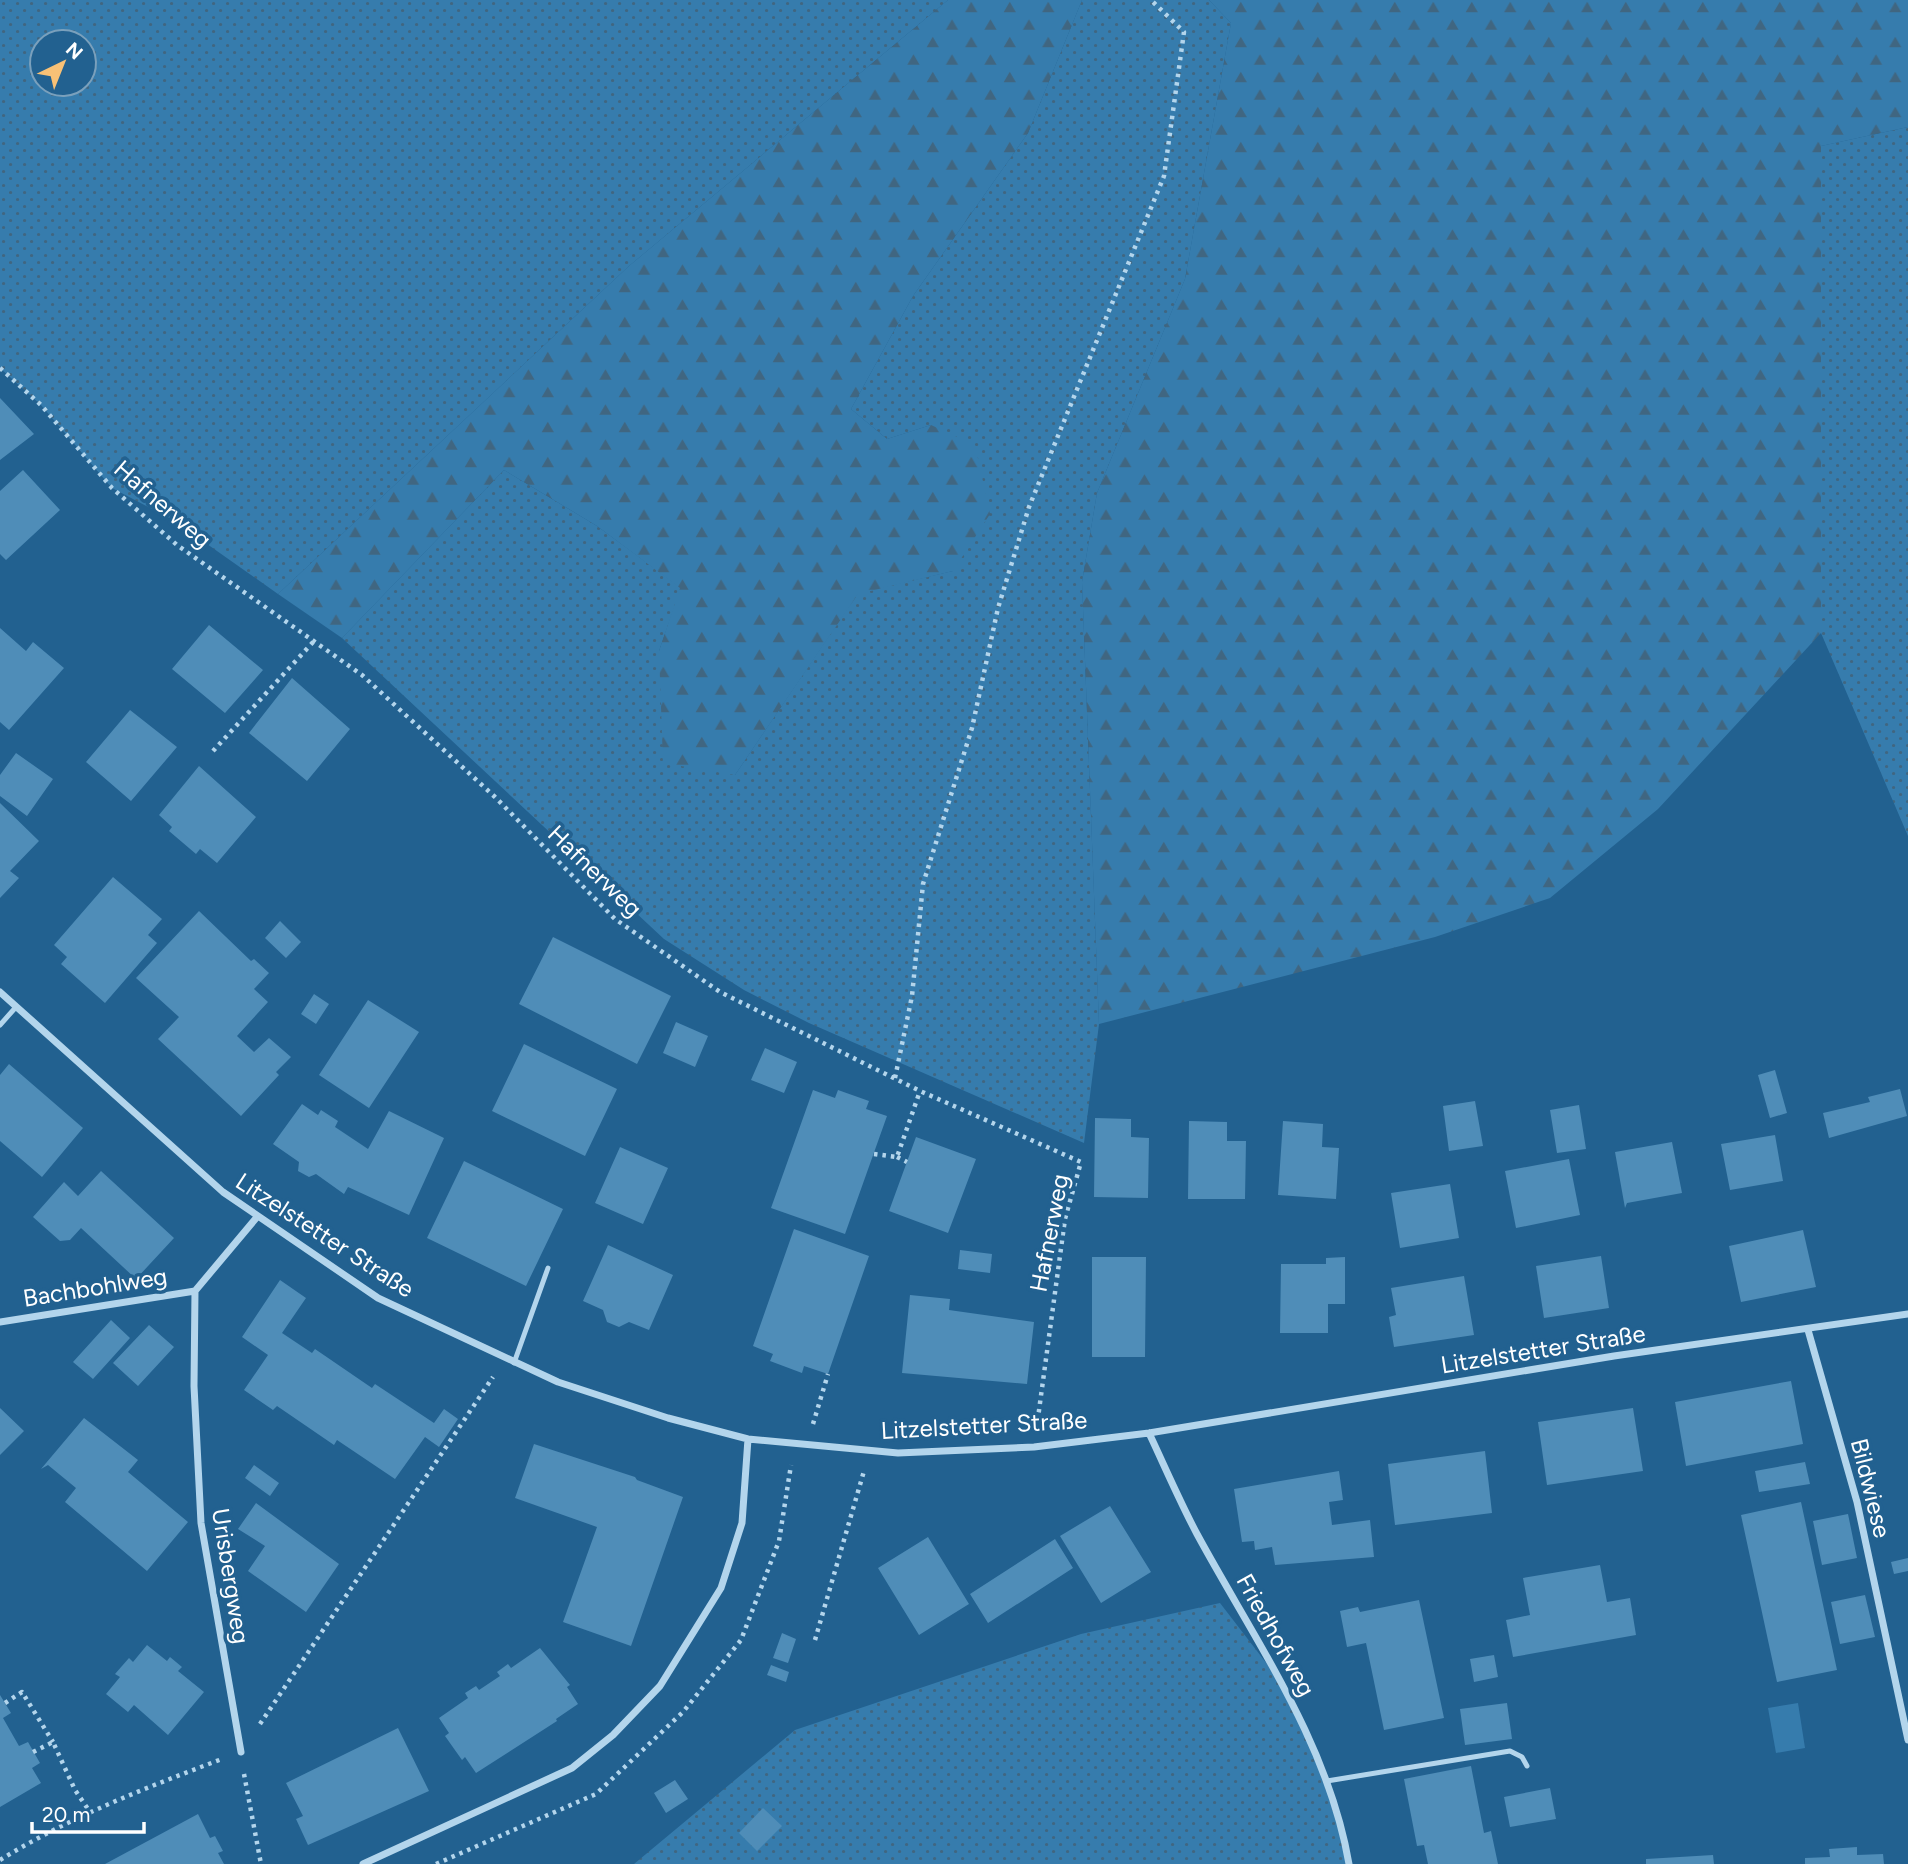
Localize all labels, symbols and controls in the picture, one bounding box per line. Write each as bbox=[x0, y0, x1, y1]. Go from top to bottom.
north arrow bbox=[28, 28, 98, 98]
text: N bbox=[61, 38, 87, 64]
street label: Hafnerweg bbox=[108, 454, 218, 554]
street label: Hafnerweg bbox=[542, 819, 648, 923]
street label: Litzelstetter Straße bbox=[230, 1167, 420, 1303]
street label: Hafnerweg bbox=[1023, 1172, 1075, 1294]
street label: Bachbohlweg bbox=[21, 1261, 169, 1313]
street label: Litzelstetter Straße bbox=[1439, 1319, 1647, 1379]
street label: Litzelstetter Straße bbox=[880, 1405, 1088, 1445]
street label: Bildwiese bbox=[1845, 1435, 1897, 1541]
street label: Urisbergweg bbox=[206, 1506, 256, 1646]
street label: Friedhofweg bbox=[1230, 1569, 1322, 1701]
scale bar bbox=[32, 1790, 144, 1834]
text: 20 m bbox=[42, 1802, 90, 1827]

